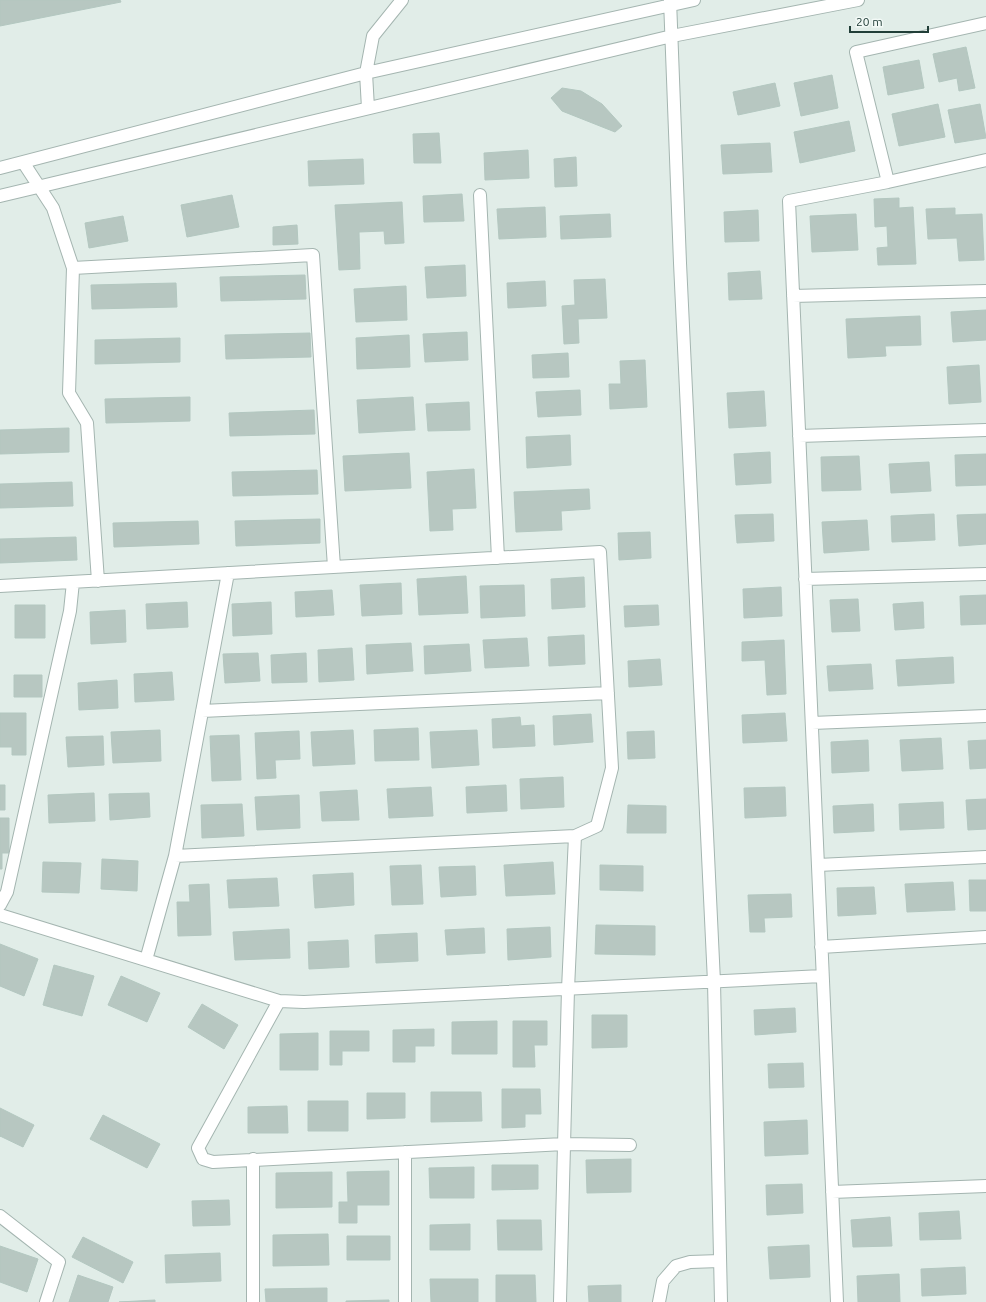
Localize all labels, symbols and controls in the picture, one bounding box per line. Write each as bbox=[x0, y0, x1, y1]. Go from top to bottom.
scale bar bbox=[850, 8, 928, 34]
text: 20 m bbox=[856, 15, 883, 28]

